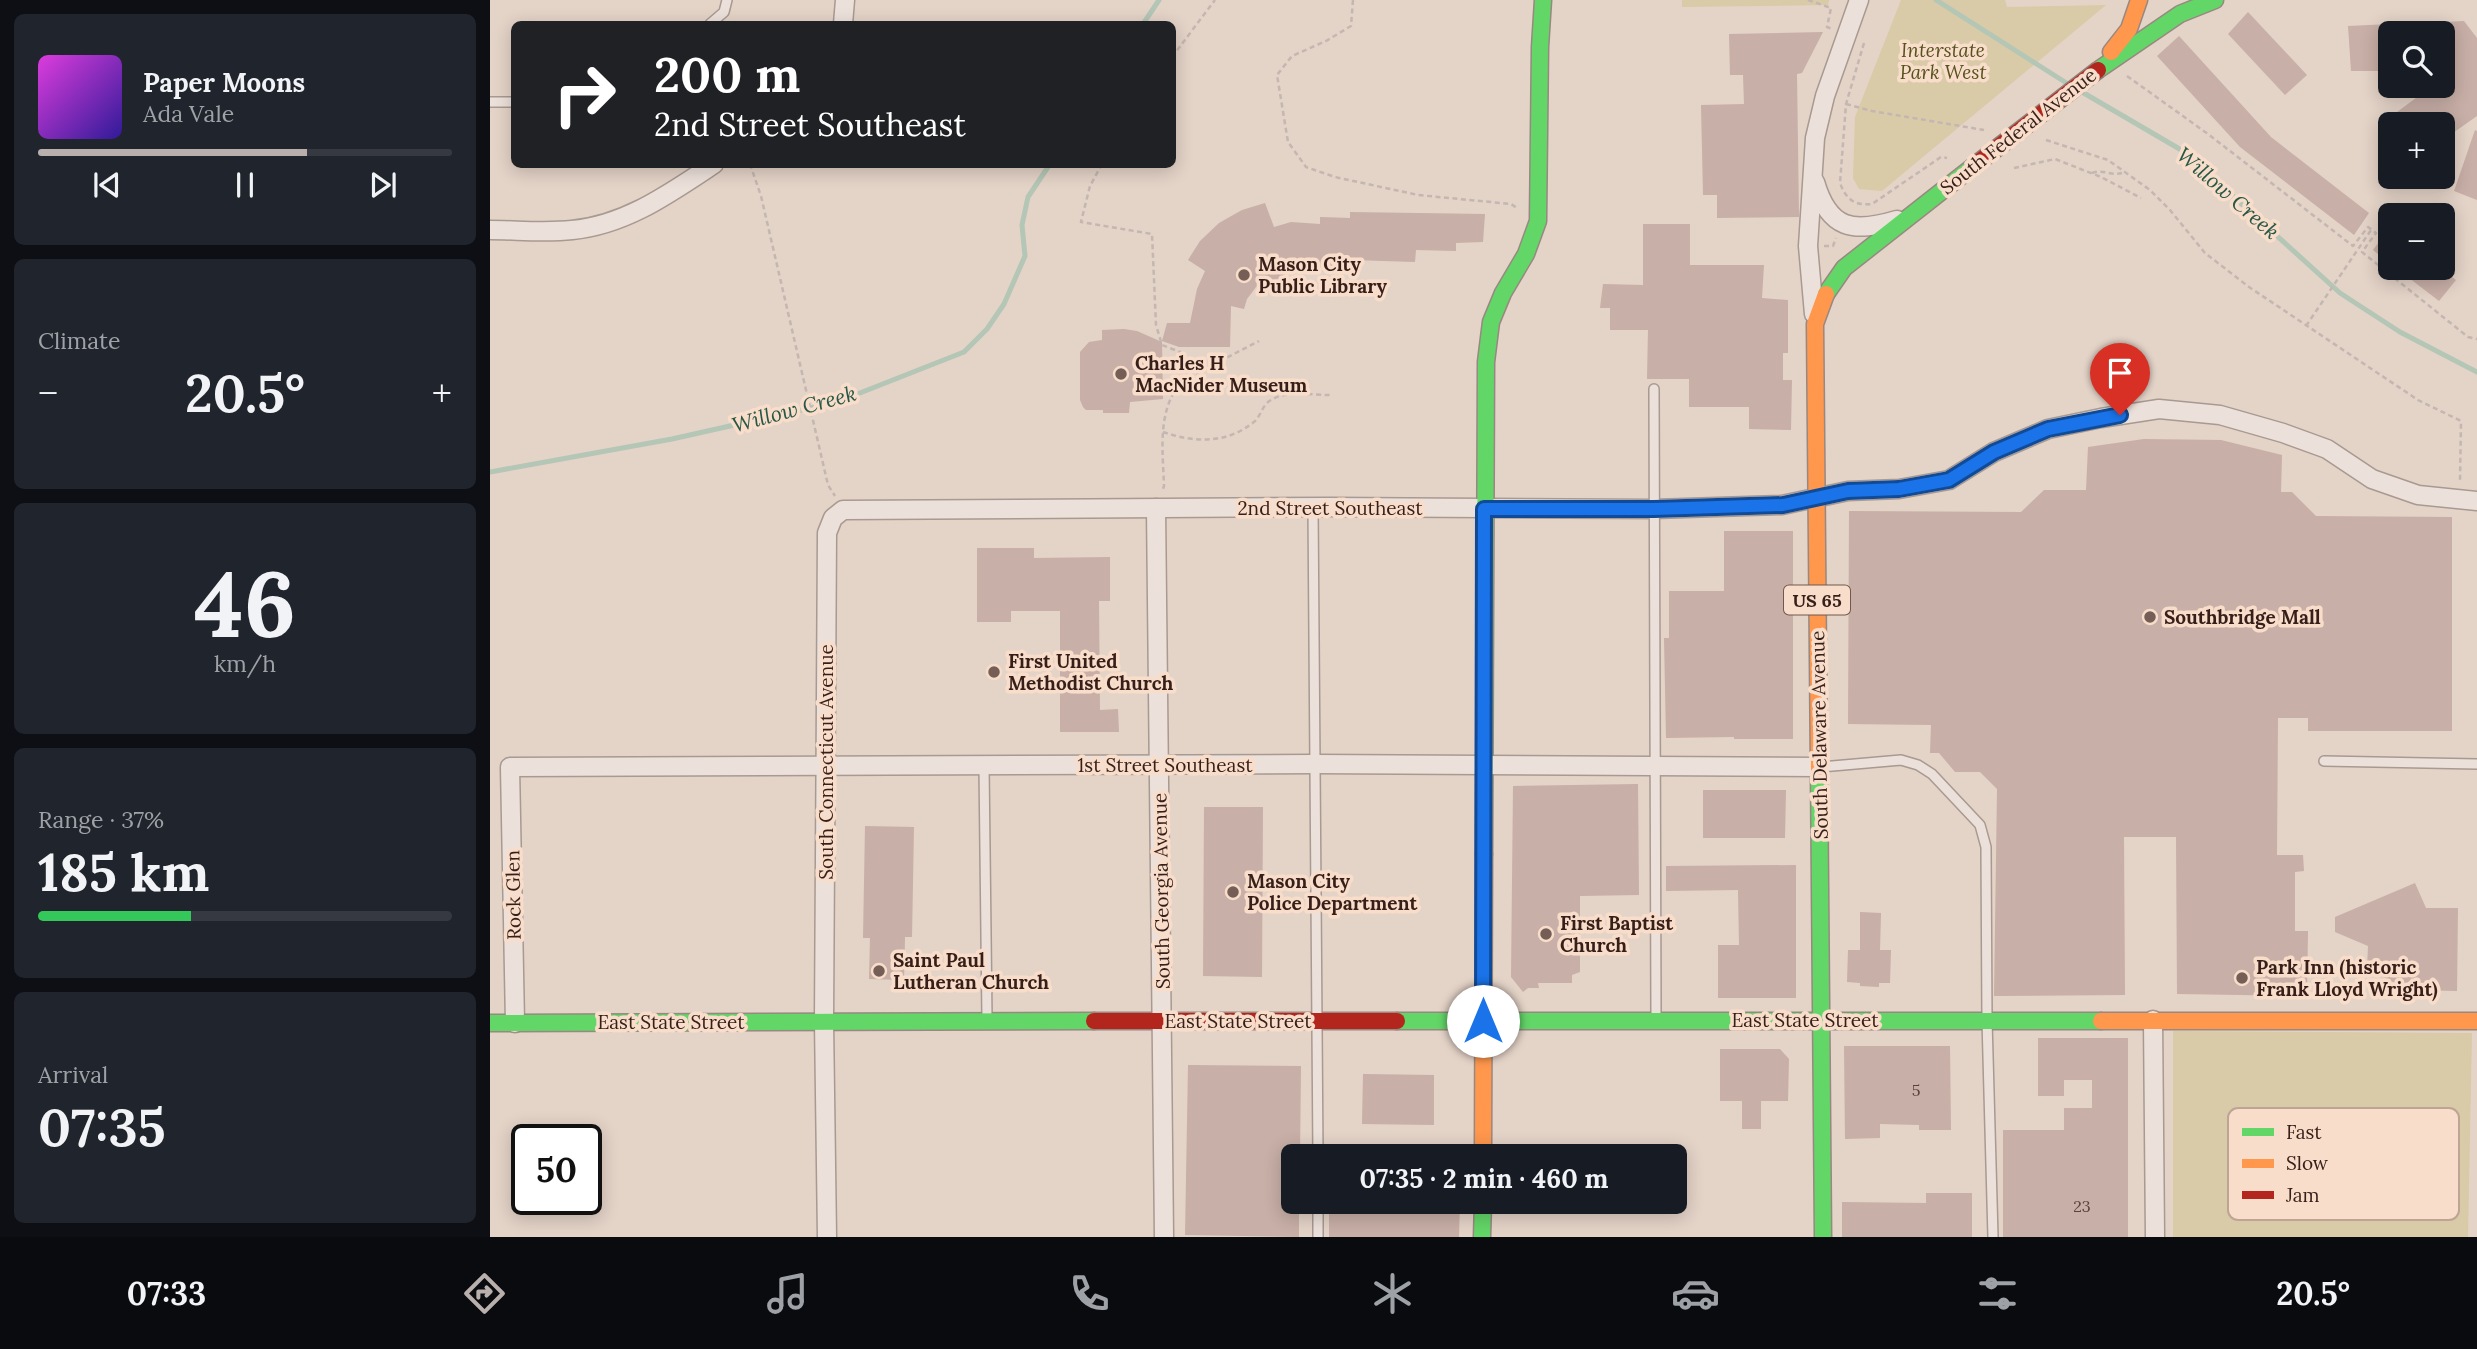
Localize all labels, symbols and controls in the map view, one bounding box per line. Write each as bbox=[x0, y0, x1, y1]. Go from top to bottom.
map controls bbox=[2378, 21, 2455, 280]
button: search bbox=[2378, 21, 2455, 98]
park label: Interstate Park West bbox=[1900, 38, 1986, 84]
text: 200 m bbox=[654, 43, 800, 105]
icon: right bbox=[539, 49, 630, 140]
street label: South Federal Avenue bbox=[1935, 63, 2101, 199]
text: Paper Moons bbox=[143, 66, 305, 99]
text: Ada Vale bbox=[143, 99, 234, 128]
text: 2nd Street Southeast bbox=[654, 104, 966, 145]
button: + bbox=[2378, 112, 2455, 189]
water label: Willow Creek bbox=[2171, 141, 2285, 245]
icon: previous bbox=[88, 166, 126, 204]
icon: pause bbox=[226, 166, 264, 204]
icon: next bbox=[364, 166, 402, 204]
button: − bbox=[2378, 203, 2455, 280]
place label: Mason City Public Library bbox=[1258, 252, 1388, 298]
marker: Mason City Public Library bbox=[1236, 267, 1252, 283]
text: Climate bbox=[38, 326, 120, 355]
pin bbox=[2090, 343, 2150, 415]
place label: Charles H MacNider Museum bbox=[1135, 351, 1308, 397]
icon: arrive bbox=[2101, 354, 2139, 392]
text: 20.5° bbox=[185, 360, 305, 426]
marker: Charles H MacNider Museum bbox=[1113, 366, 1129, 382]
text: − bbox=[38, 369, 58, 417]
text: + bbox=[432, 369, 452, 417]
water label: Willow Creek bbox=[729, 379, 859, 439]
street label: 2nd Street Southeast bbox=[1237, 496, 1423, 520]
text: 46 bbox=[194, 545, 296, 662]
road number: US 65 bbox=[1784, 586, 1850, 614]
place label: Southbridge Mall bbox=[2164, 605, 2321, 629]
marker: Southbridge Mall bbox=[2142, 609, 2158, 625]
street label: South Delaware Avenue bbox=[1805, 630, 1833, 840]
street label: South Connecticut Avenue bbox=[814, 644, 838, 880]
text: km/h bbox=[214, 649, 276, 678]
place label: First United Methodist Church bbox=[1008, 649, 1174, 695]
marker: First United Methodist Church bbox=[986, 664, 1002, 680]
street label: 1st Street Southeast bbox=[1077, 753, 1253, 777]
street label: South Georgia Avenue bbox=[1147, 793, 1175, 989]
text: Range · 37% bbox=[38, 805, 164, 834]
text: 185 km bbox=[38, 839, 209, 905]
street label: Rock Glen bbox=[500, 850, 526, 940]
place label: Mason City Police Department bbox=[1247, 869, 1418, 915]
marker: Mason City Police Department bbox=[1225, 884, 1241, 900]
place label: First Baptist Church bbox=[1560, 911, 1674, 957]
marker: First Baptist Church bbox=[1538, 926, 1554, 942]
place label: Saint Paul Lutheran Church bbox=[893, 948, 1049, 994]
place label: Park Inn (historic Frank Lloyd Wright) bbox=[2256, 955, 2438, 1002]
marker: Saint Paul Lutheran Church bbox=[871, 963, 887, 979]
marker: Park Inn (historic Frank Lloyd Wright) bbox=[2234, 970, 2250, 986]
position arrow bbox=[1446, 984, 1520, 1058]
street label: East State Street bbox=[1731, 1008, 1879, 1032]
street label: East State Street bbox=[1164, 1009, 1312, 1033]
street label: East State Street bbox=[597, 1010, 745, 1034]
text: Arrival bbox=[38, 1060, 108, 1089]
house number: 5 bbox=[1912, 1080, 1920, 1100]
text: 07:35 bbox=[38, 1094, 166, 1160]
legend bbox=[2228, 1108, 2459, 1220]
text: Fast bbox=[2286, 1120, 2322, 1144]
speed limit sign: 50 bbox=[511, 1124, 602, 1215]
text: Slow bbox=[2286, 1151, 2329, 1175]
text: 07:35 · 2 min · 460 m bbox=[1359, 1162, 1609, 1195]
text: Jam bbox=[2285, 1183, 2320, 1207]
house number: 23 bbox=[2073, 1196, 2091, 1216]
icon: directions bbox=[460, 1269, 509, 1318]
icon: music bbox=[763, 1269, 812, 1318]
icon: phone bbox=[1065, 1269, 1114, 1318]
icon: climate bbox=[1368, 1269, 1417, 1318]
icon: car bbox=[1671, 1269, 1720, 1318]
icon: filters bbox=[1973, 1269, 2022, 1318]
text: 07:33 bbox=[127, 1273, 206, 1314]
text: 20.5° bbox=[2276, 1273, 2350, 1314]

